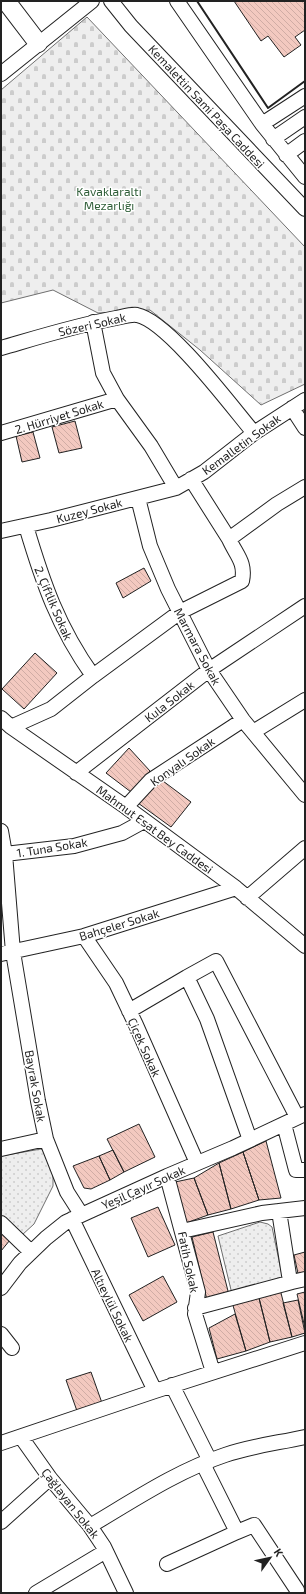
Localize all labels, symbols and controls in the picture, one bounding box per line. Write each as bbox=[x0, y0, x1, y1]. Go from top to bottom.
street label: Kemalettin Sami Paşa Caddesi bbox=[145, 41, 268, 171]
park label: Kavaklaraltı Mezarlığı bbox=[76, 184, 142, 212]
street label: Sözeri Sokak bbox=[57, 309, 127, 339]
street label: 2. Hürriyet Sokak bbox=[13, 396, 105, 436]
street label: Kemalletin Sokak bbox=[199, 411, 283, 477]
street label: Kuzey Sokak bbox=[55, 495, 123, 525]
street label: 2. Çiftlik Sokak bbox=[31, 564, 76, 642]
street label: Marmara Sokak bbox=[172, 605, 224, 687]
street label: Kula Sokak bbox=[141, 677, 197, 725]
street label: Konyalı Sokak bbox=[147, 734, 217, 788]
street label: Mahmut Esat Bey Caddesi bbox=[94, 782, 216, 876]
street label: 1. Tuna Sokak bbox=[16, 835, 88, 859]
street label: Bahçeler Sokak bbox=[77, 905, 161, 944]
street label: Çiçek Sokak bbox=[125, 1015, 164, 1079]
street label: Bayrak Sokak bbox=[23, 1049, 49, 1123]
street label: Yeşil Çayır Sokak bbox=[99, 1162, 187, 1213]
street label: Fatih Sokak bbox=[176, 1230, 202, 1294]
street label: Altıeylül Sokak bbox=[89, 1266, 137, 1344]
street label: Çağlayan Sokak bbox=[38, 1465, 103, 1541]
north arrow bbox=[250, 1538, 290, 1578]
text: K bbox=[271, 1546, 286, 1559]

